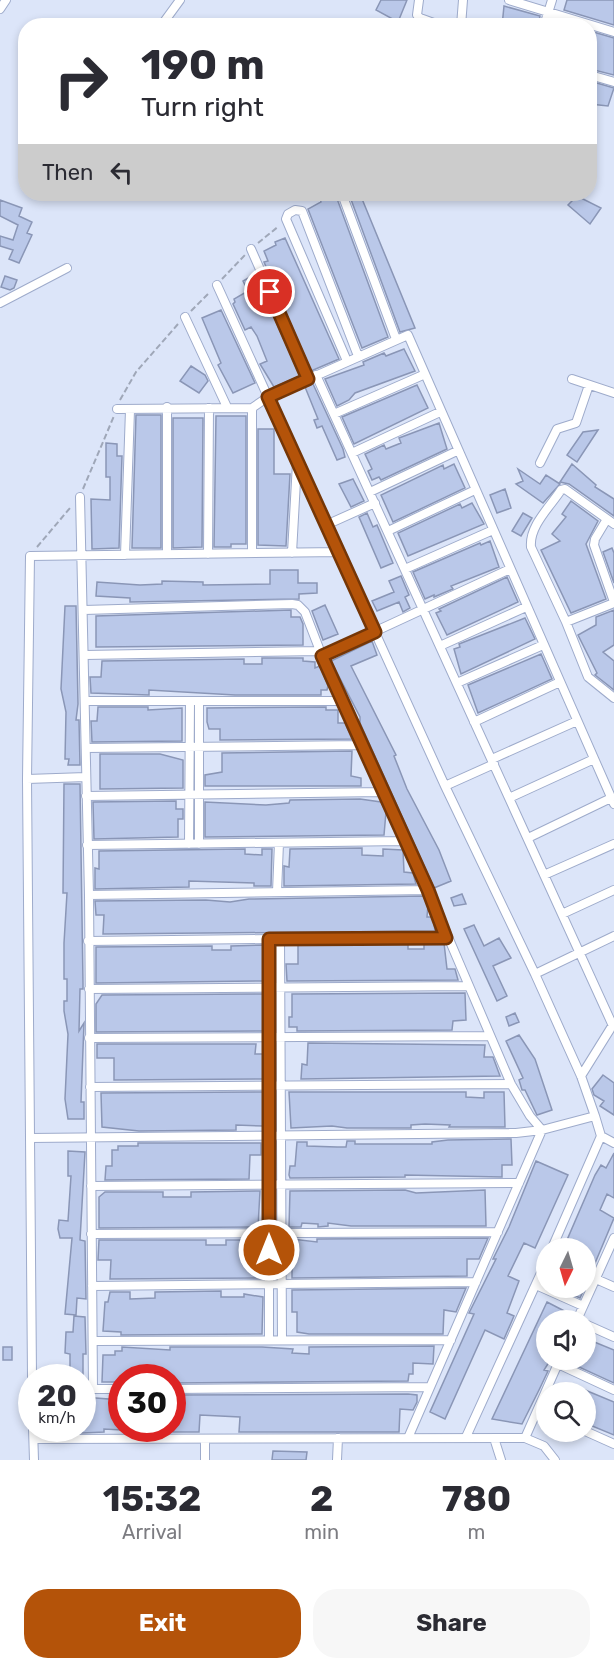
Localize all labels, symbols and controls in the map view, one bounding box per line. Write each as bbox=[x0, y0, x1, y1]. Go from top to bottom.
text: 190 m bbox=[141, 40, 265, 90]
icon: right bbox=[42, 42, 120, 120]
text: Turn right bbox=[141, 91, 264, 123]
icon: left bbox=[105, 156, 138, 189]
text: Then bbox=[42, 159, 93, 186]
pin bbox=[244, 266, 295, 317]
icon: arrive bbox=[253, 275, 286, 308]
position arrow bbox=[237, 1218, 301, 1282]
north arrow bbox=[536, 1238, 596, 1298]
map controls bbox=[536, 1238, 596, 1442]
button: sound bbox=[536, 1310, 596, 1370]
speed limit sign: 30 bbox=[108, 1364, 186, 1442]
text: 20 bbox=[37, 1378, 77, 1414]
button: search bbox=[536, 1382, 596, 1442]
text: km/h bbox=[38, 1409, 76, 1427]
text: 15:32 bbox=[103, 1477, 202, 1520]
text: 2 bbox=[310, 1477, 333, 1520]
text: 780 bbox=[442, 1477, 511, 1520]
text: Arrival bbox=[122, 1520, 182, 1544]
text: min bbox=[304, 1520, 339, 1544]
text: m bbox=[468, 1520, 485, 1544]
button: Exit bbox=[24, 1589, 301, 1658]
button: Share bbox=[313, 1589, 590, 1658]

